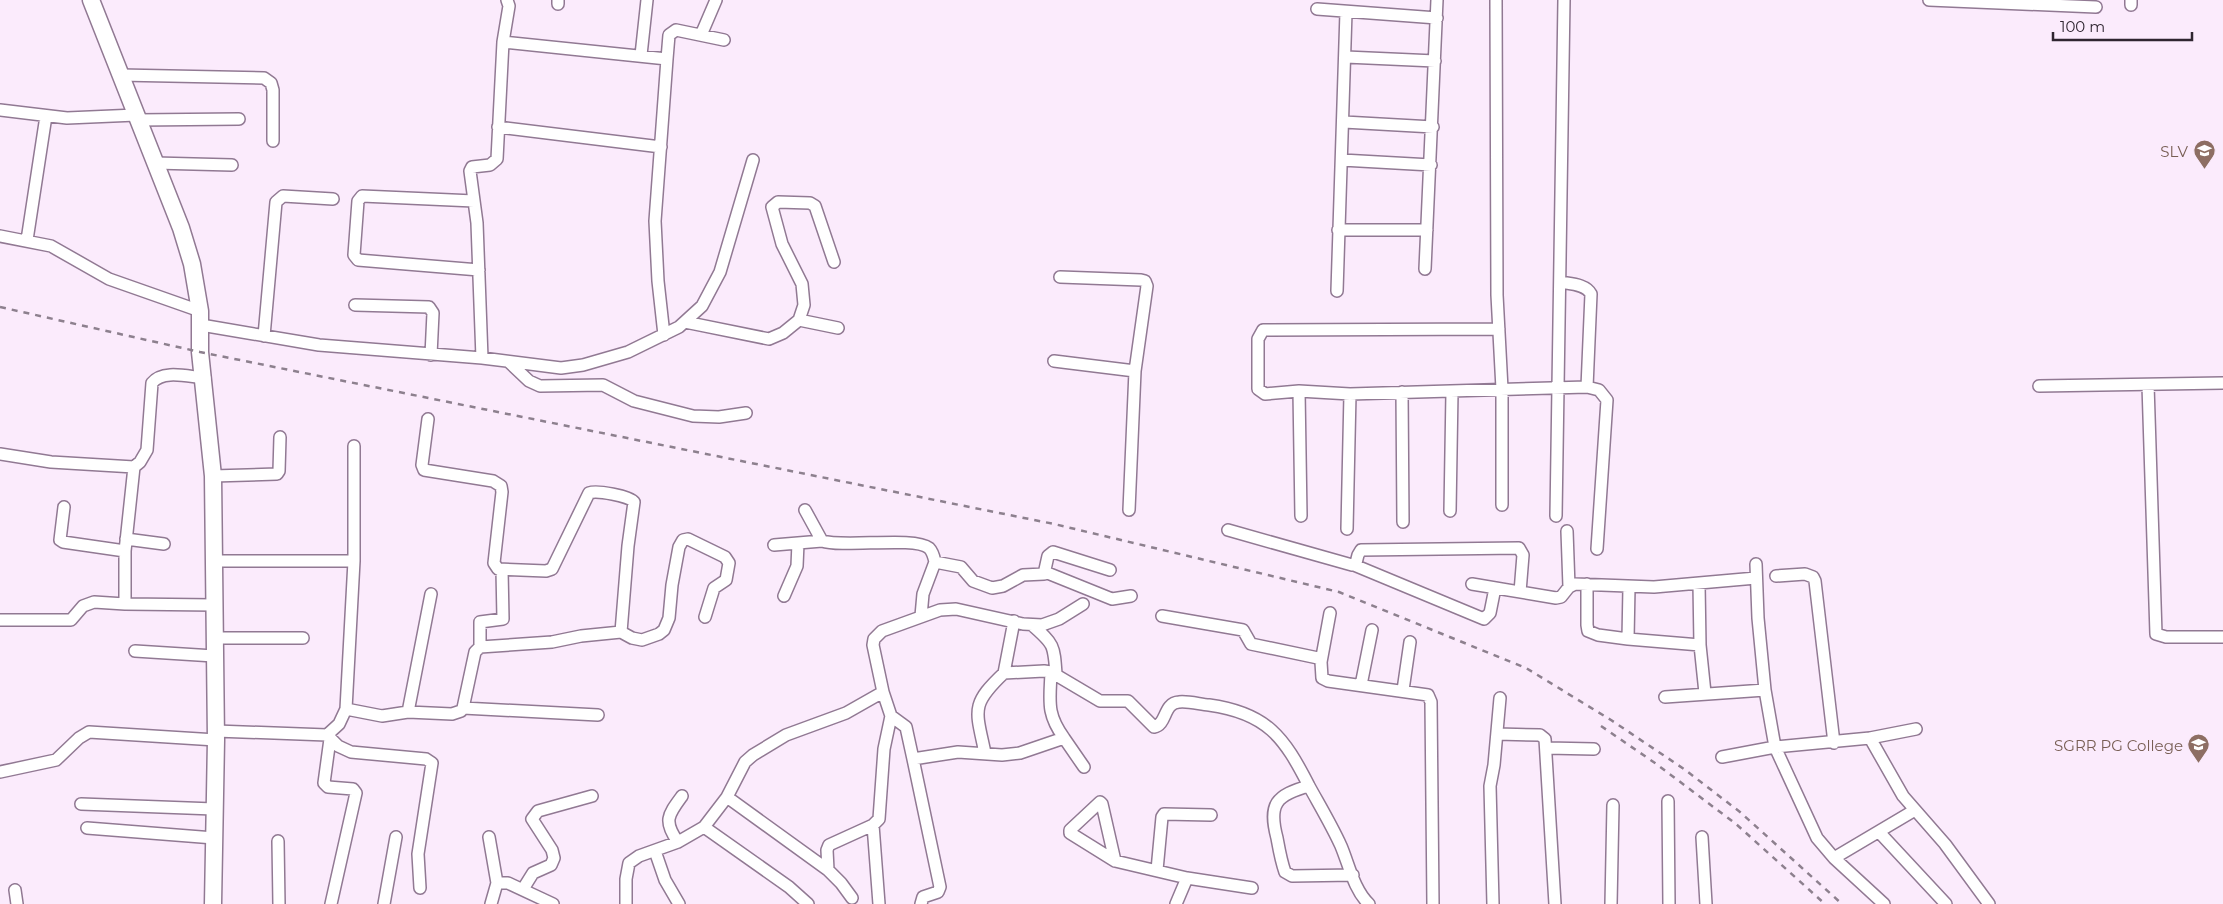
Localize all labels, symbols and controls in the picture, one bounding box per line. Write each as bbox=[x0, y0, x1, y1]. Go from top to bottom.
scale bar bbox=[2053, 10, 2192, 42]
text: 100 m bbox=[2060, 17, 2105, 36]
school or university icon: SLV bbox=[2192, 139, 2216, 170]
place label: SLV bbox=[2160, 142, 2189, 161]
school or university icon: SGRR PG College bbox=[2187, 733, 2211, 764]
place label: SGRR PG College bbox=[2054, 736, 2183, 755]

